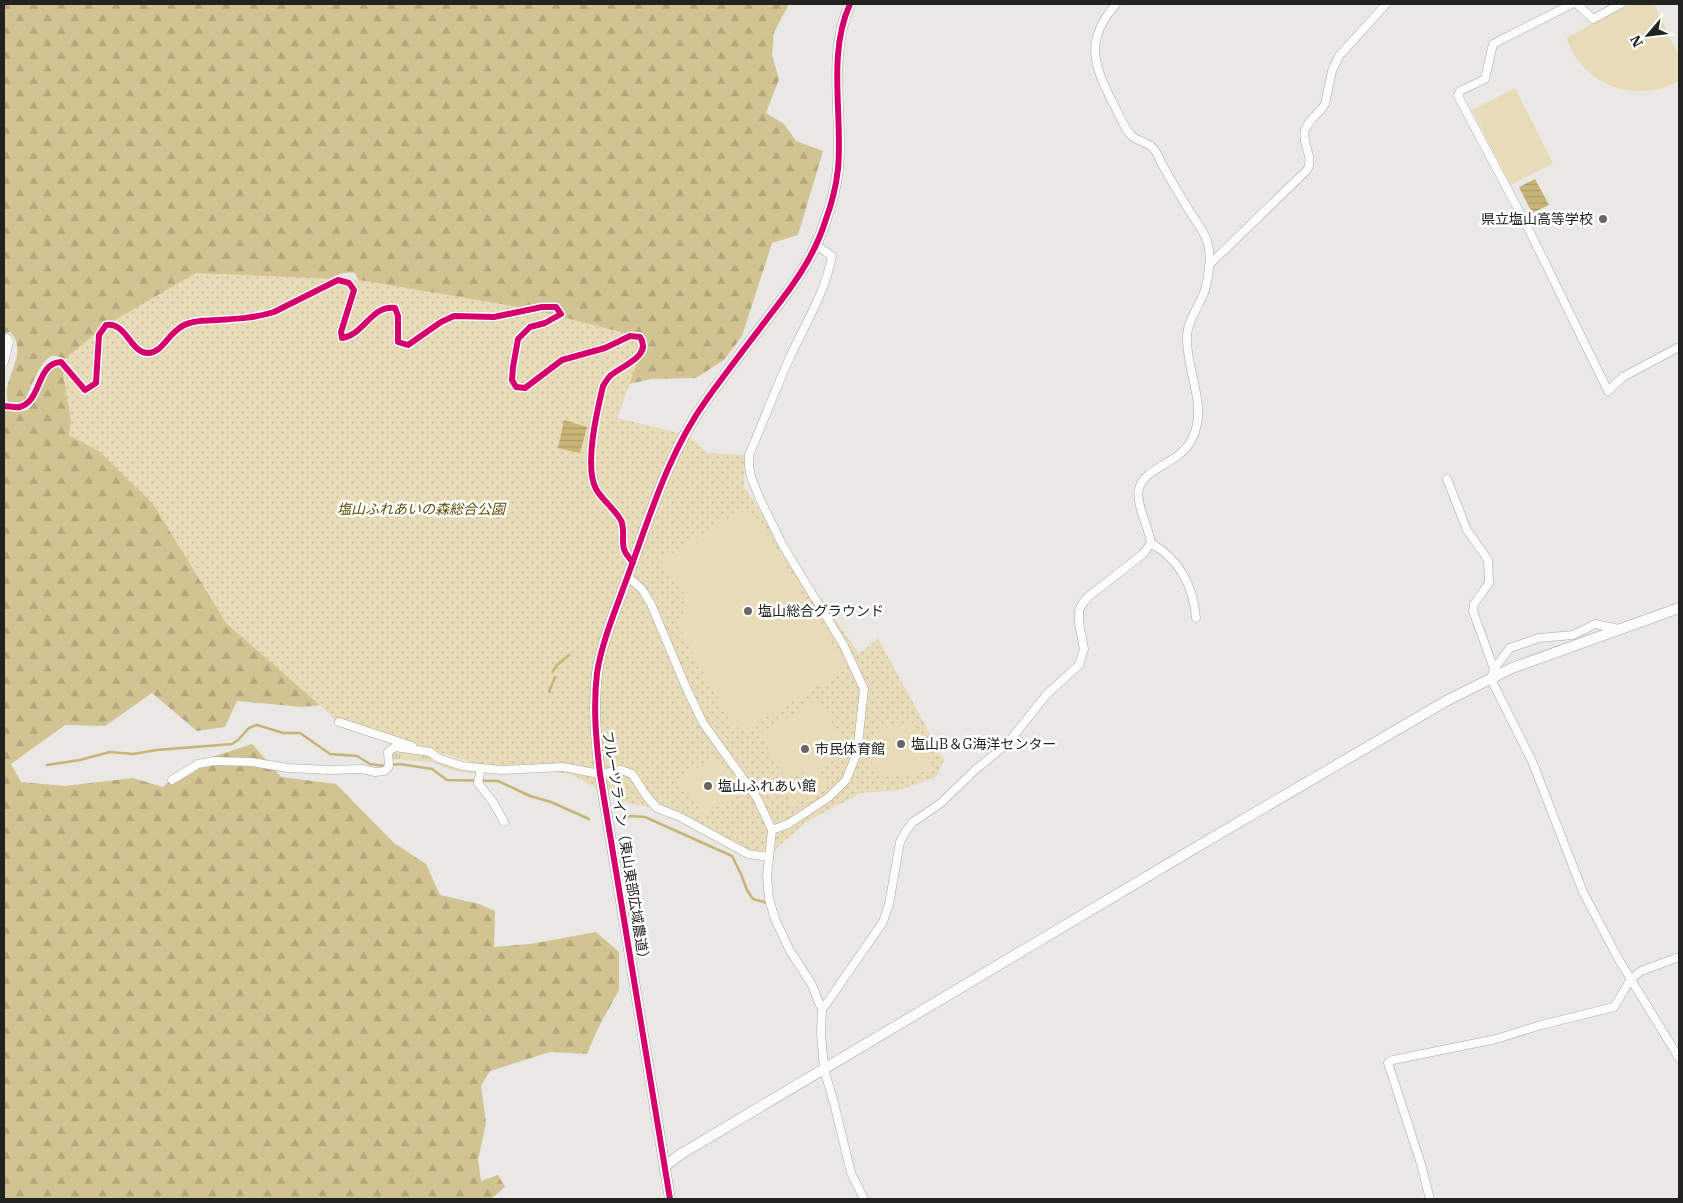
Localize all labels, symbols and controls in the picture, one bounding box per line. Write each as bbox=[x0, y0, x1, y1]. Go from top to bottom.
north arrow bbox=[1623, 10, 1673, 60]
text: N bbox=[1626, 32, 1647, 50]
place label: 県立塩山高等学校 bbox=[1481, 210, 1593, 228]
marker: 県立塩山高等学校 bbox=[1597, 213, 1609, 225]
park label: 塩山ふれあいの森総合公園 bbox=[337, 500, 507, 518]
place label: 塩山総合グラウンド bbox=[758, 602, 884, 620]
marker: 塩山総合グラウンド bbox=[742, 605, 754, 617]
street label: フルーツライン（東山東部広域農道） bbox=[599, 729, 653, 967]
place label: 塩山B＆G海洋センター bbox=[911, 735, 1056, 753]
marker: 塩山B＆G海洋センター bbox=[895, 738, 907, 750]
place label: 市民体育館 bbox=[815, 740, 885, 758]
marker: 市民体育館 bbox=[799, 743, 811, 755]
place label: 塩山ふれあい館 bbox=[718, 777, 816, 795]
marker: 塩山ふれあい館 bbox=[702, 780, 714, 792]

